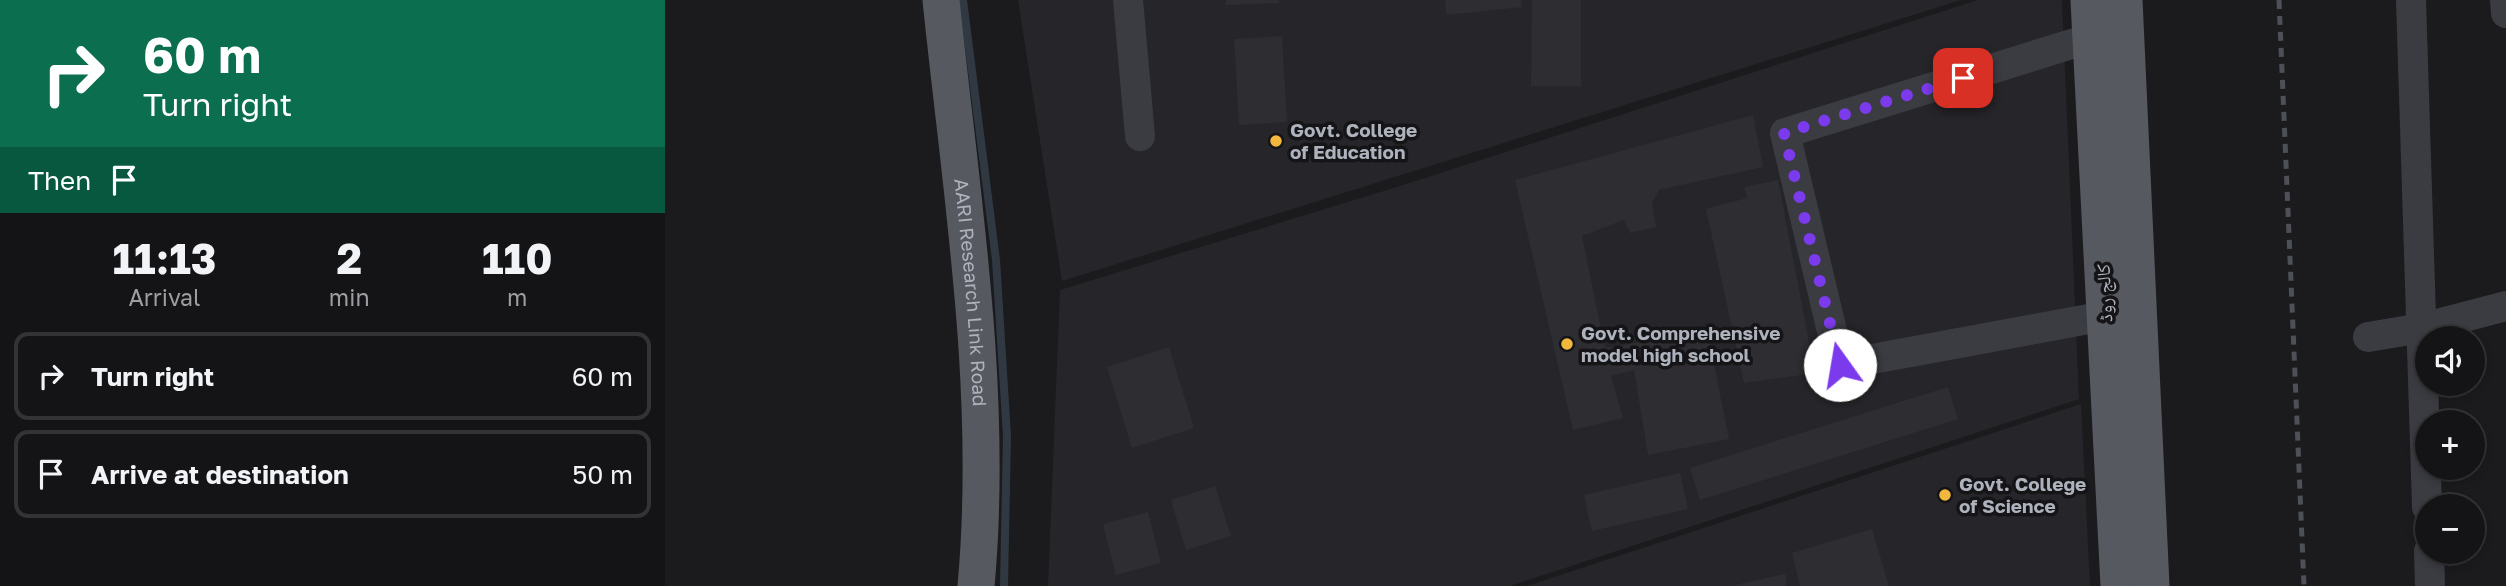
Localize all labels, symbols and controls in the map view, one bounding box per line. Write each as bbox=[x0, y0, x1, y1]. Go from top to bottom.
text: 60 m bbox=[143, 25, 261, 84]
icon: right bbox=[28, 28, 119, 119]
pin bbox=[1933, 48, 1993, 108]
icon: arrive bbox=[1944, 59, 1982, 97]
text: Turn right bbox=[143, 85, 292, 123]
place label: Govt. College of Education bbox=[1290, 118, 1417, 163]
marker: Govt. College of Education bbox=[1268, 133, 1284, 149]
icon: arrive bbox=[105, 161, 143, 199]
text: Then bbox=[28, 165, 91, 196]
street label: AARI Research Link Road bbox=[950, 177, 992, 407]
text: 11:13 bbox=[112, 233, 216, 283]
text: 2 bbox=[336, 233, 362, 283]
text: 110 bbox=[482, 233, 553, 283]
street label: کالج روڈ bbox=[2090, 263, 2119, 323]
text: Arrival bbox=[128, 283, 200, 311]
text: min bbox=[329, 283, 370, 311]
text: m bbox=[507, 283, 527, 311]
place label: Govt. Comprehensive model high school bbox=[1581, 321, 1781, 366]
map controls bbox=[2415, 326, 2485, 564]
button: sound bbox=[2415, 326, 2485, 396]
position arrow bbox=[1803, 328, 1877, 402]
marker: Govt. Comprehensive model high school bbox=[1559, 336, 1575, 352]
icon: right bbox=[32, 357, 70, 395]
text: Turn right bbox=[91, 361, 214, 392]
text: 60 m bbox=[572, 361, 633, 392]
button: + bbox=[2415, 410, 2485, 480]
icon: arrive bbox=[32, 455, 70, 493]
text: Arrive at destination bbox=[91, 459, 349, 490]
text: 50 m bbox=[572, 459, 633, 490]
place label: Govt. College of Science bbox=[1959, 472, 2086, 517]
marker: Govt. College of Science bbox=[1937, 487, 1953, 503]
button: − bbox=[2415, 494, 2485, 564]

